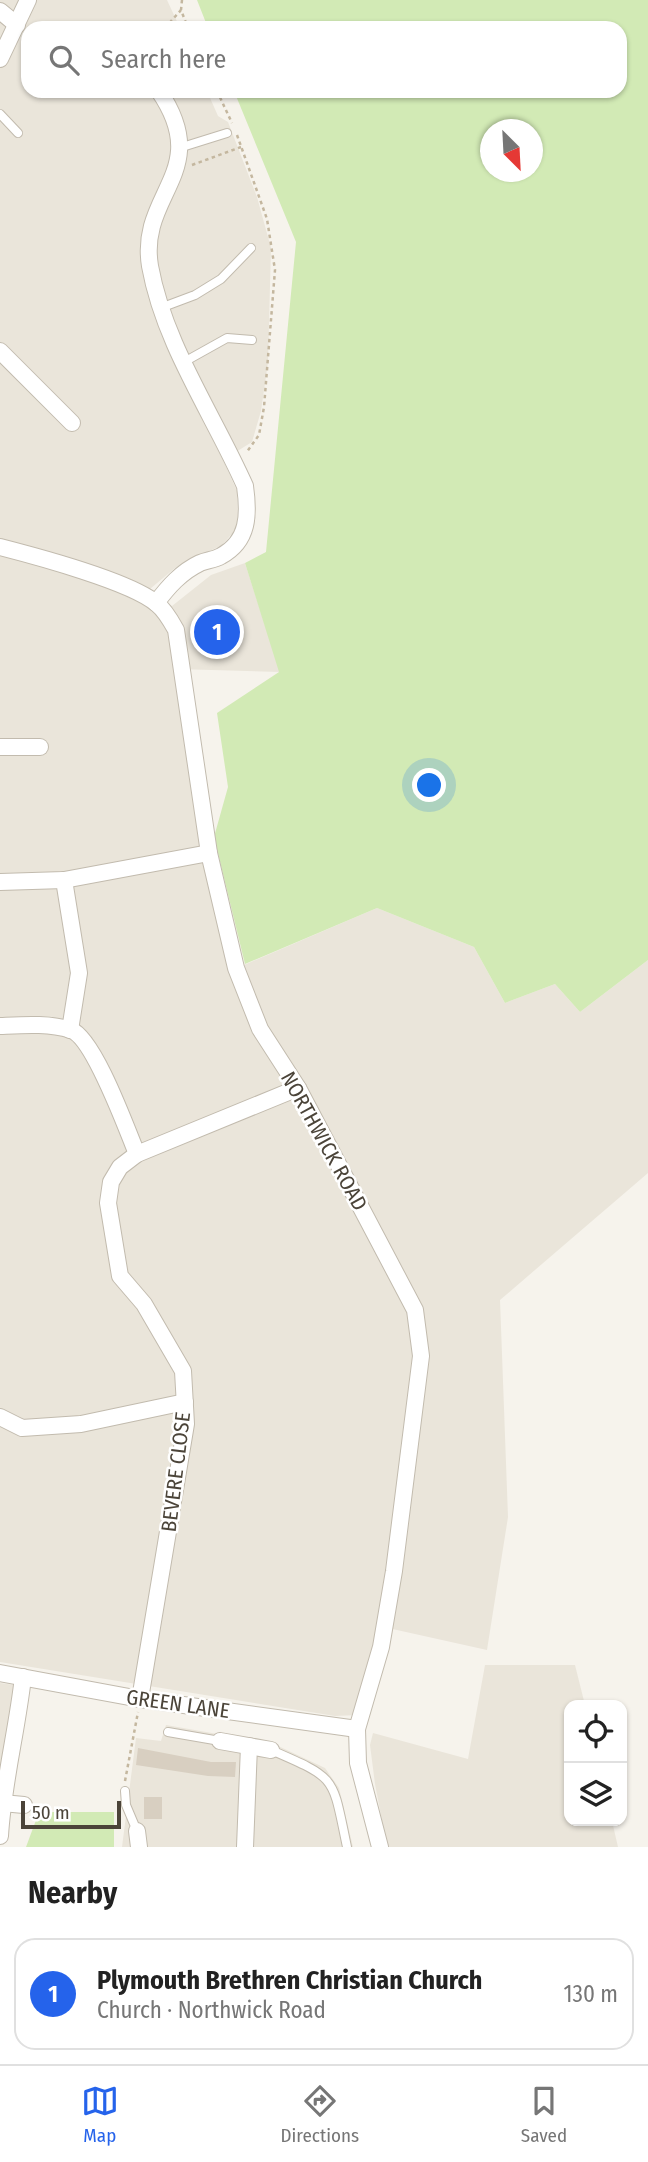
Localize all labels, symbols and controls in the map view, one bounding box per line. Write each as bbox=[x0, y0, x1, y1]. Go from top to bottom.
search box bbox=[21, 21, 627, 98]
icon: search bbox=[45, 41, 83, 79]
text: Search here bbox=[101, 44, 226, 75]
north arrow bbox=[480, 119, 543, 182]
pin: 1 bbox=[194, 606, 240, 658]
your location bbox=[412, 768, 446, 802]
street label: NORTHWICK ROAD bbox=[275, 1067, 373, 1215]
street label: BEVERE CLOSE bbox=[156, 1410, 196, 1533]
street label: GREEN LANE bbox=[125, 1684, 231, 1724]
map controls bbox=[564, 1700, 627, 1826]
button: locate bbox=[564, 1700, 627, 1763]
button: layers bbox=[564, 1763, 627, 1826]
scale bar bbox=[21, 1798, 121, 1830]
text: 50 m bbox=[32, 1801, 70, 1824]
text: Nearby bbox=[28, 1875, 117, 1911]
text: Plymouth Brethren Christian Church bbox=[97, 1965, 482, 1996]
text: 1 bbox=[48, 1980, 58, 2008]
text: 130 m bbox=[564, 1980, 618, 2008]
text: Church · Northwick Road bbox=[97, 1996, 326, 2024]
tab: Map bbox=[81, 2082, 119, 2147]
tab: Directions bbox=[281, 2082, 359, 2147]
tab: Saved bbox=[521, 2082, 567, 2147]

